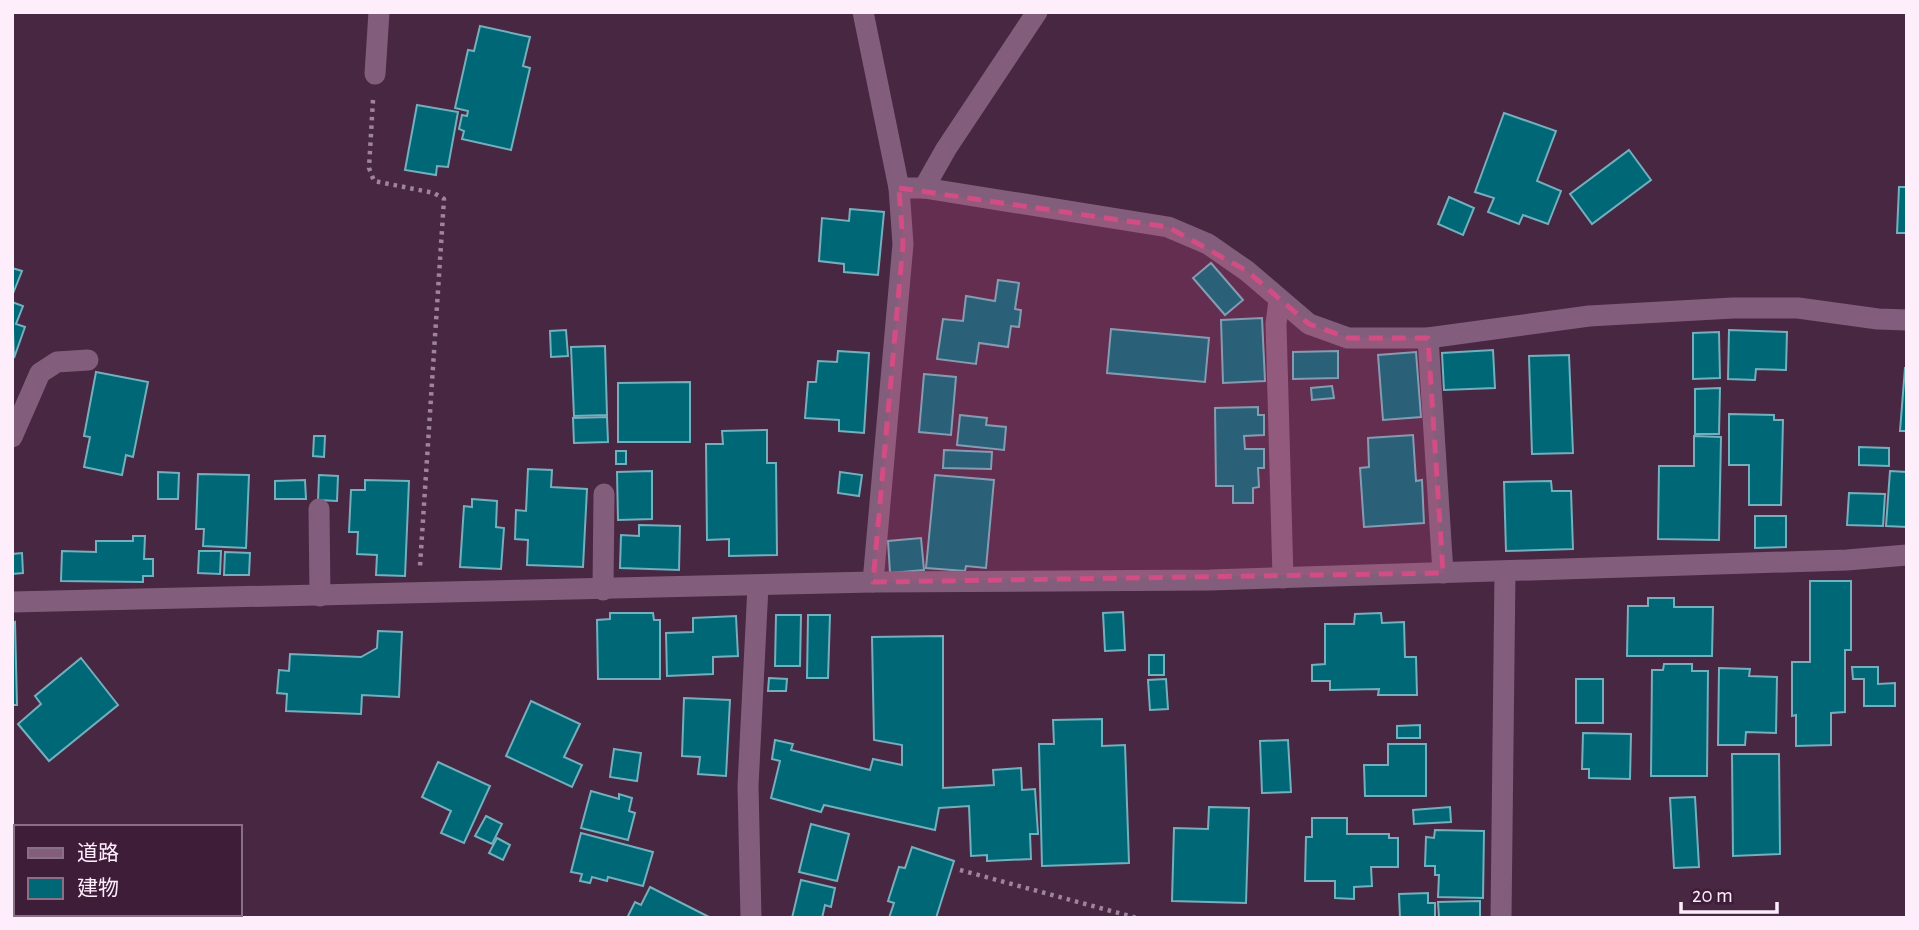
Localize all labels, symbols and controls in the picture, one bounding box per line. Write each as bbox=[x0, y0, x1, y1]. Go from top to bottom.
legend bbox=[14, 825, 242, 916]
text: 道路 bbox=[77, 842, 119, 864]
scale bar bbox=[1681, 870, 1777, 914]
text: 建物 bbox=[77, 877, 119, 899]
text: 20 m bbox=[1692, 885, 1733, 906]

